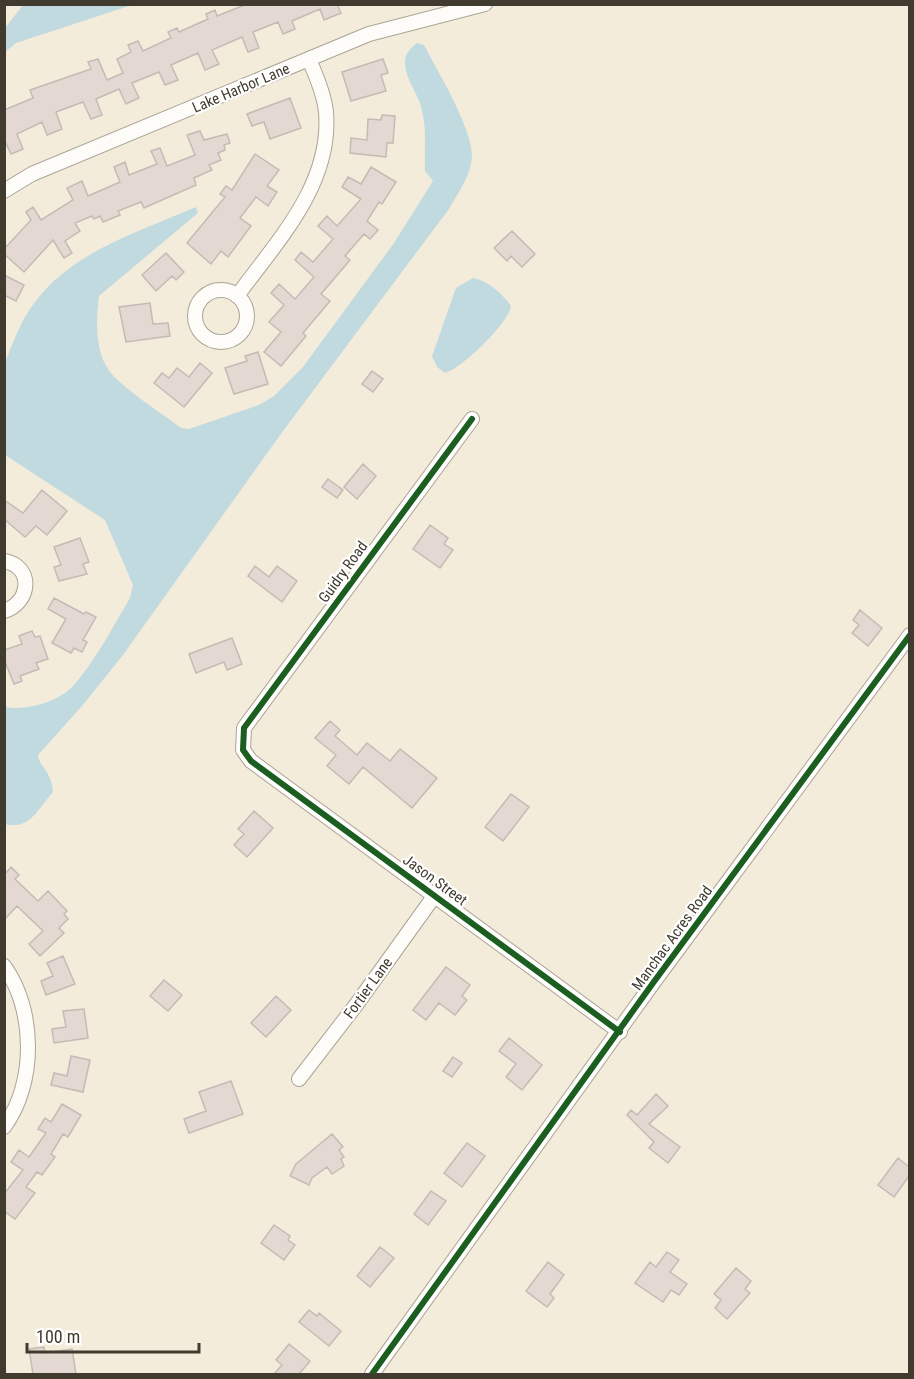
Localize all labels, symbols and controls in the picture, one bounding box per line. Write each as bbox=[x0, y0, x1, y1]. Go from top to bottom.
street label: Lake Harbor Lane bbox=[190, 59, 292, 117]
street label: Guidry Road bbox=[315, 538, 371, 606]
street label: Jason Street bbox=[400, 851, 470, 909]
street label: Manchac Acres Road bbox=[628, 882, 716, 994]
street label: Fortier Lane bbox=[340, 954, 396, 1022]
scale bar bbox=[27, 1316, 200, 1354]
text: 100 m bbox=[36, 1326, 80, 1347]

